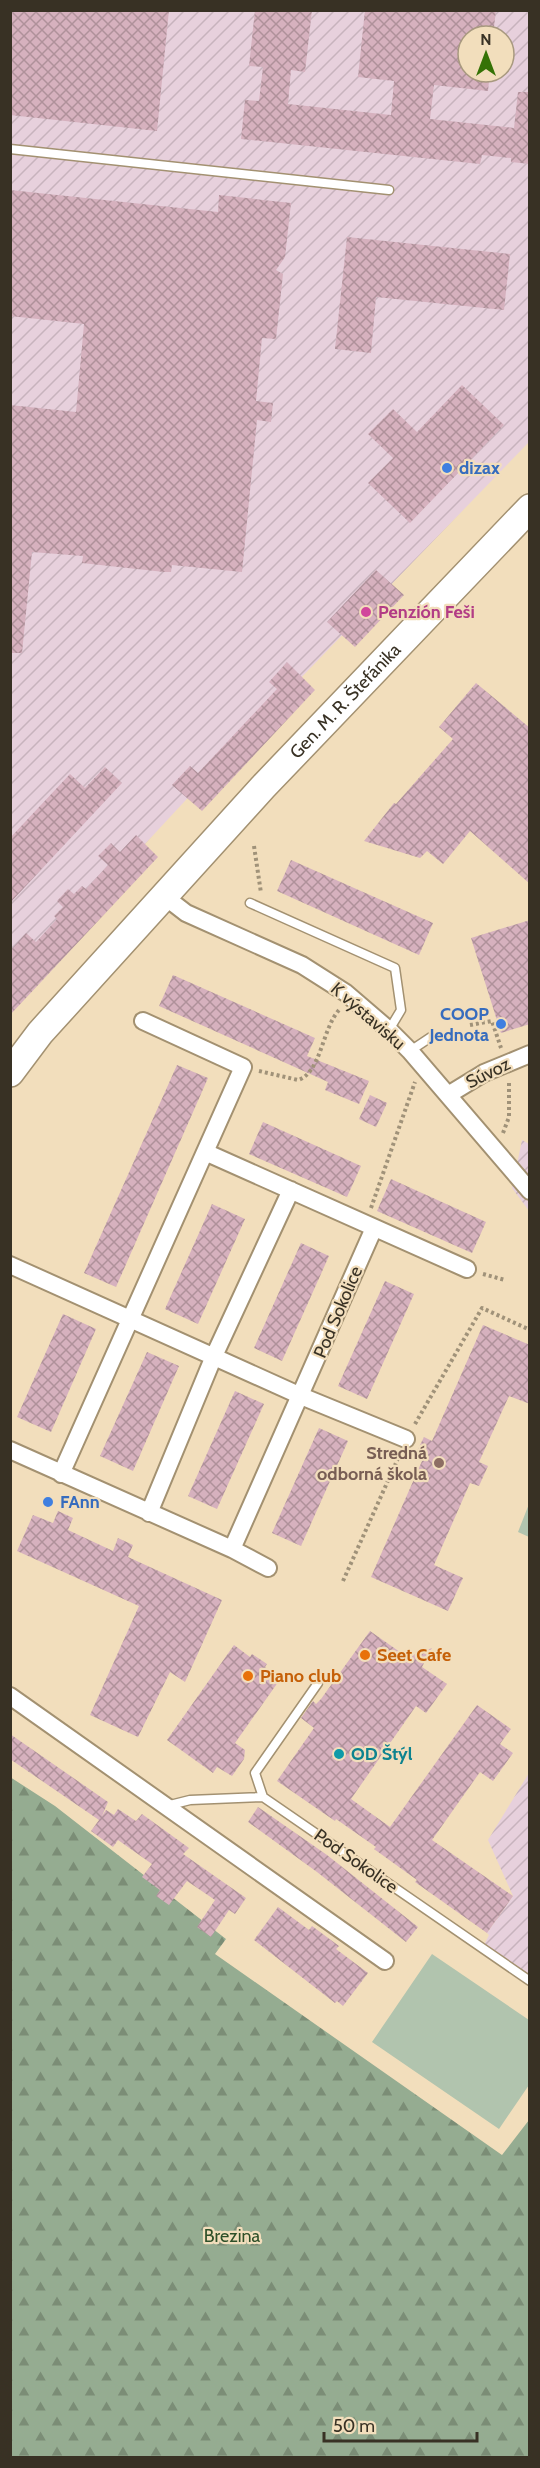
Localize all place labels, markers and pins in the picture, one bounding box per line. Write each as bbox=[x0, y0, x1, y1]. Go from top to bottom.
place label: dizax bbox=[459, 457, 500, 479]
marker: dizax bbox=[440, 461, 454, 475]
place label: Penzión Feši bbox=[378, 601, 475, 623]
marker: Penzión Feši bbox=[359, 605, 373, 619]
place label: COOP Jednota bbox=[428, 1003, 489, 1046]
marker: COOP Jednota bbox=[494, 1017, 508, 1031]
place label: Stredná odborná škola bbox=[317, 1442, 427, 1485]
marker: Stredná odborná škola bbox=[432, 1456, 446, 1470]
place label: FAnn bbox=[60, 1491, 100, 1513]
marker: FAnn bbox=[41, 1495, 55, 1509]
place label: Seet Cafe bbox=[377, 1644, 451, 1666]
marker: Seet Cafe bbox=[358, 1648, 372, 1662]
place label: Piano club bbox=[260, 1665, 341, 1687]
marker: Piano club bbox=[241, 1669, 255, 1683]
place label: OD Štýl bbox=[351, 1743, 413, 1765]
marker: OD Štýl bbox=[332, 1747, 346, 1761]

